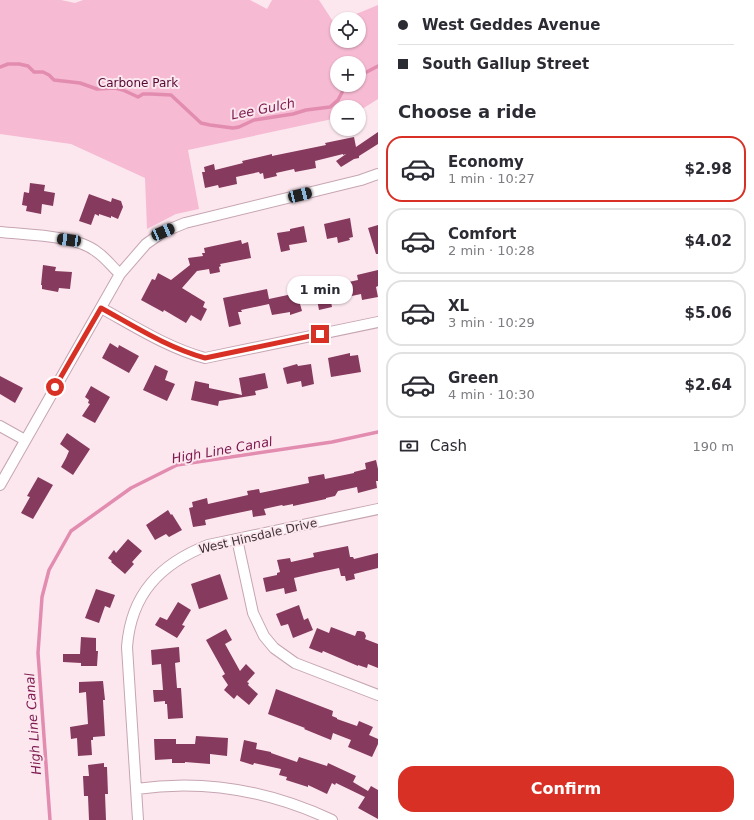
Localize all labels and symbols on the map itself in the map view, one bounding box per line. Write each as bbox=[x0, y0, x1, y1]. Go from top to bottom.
park label: Carbone Park bbox=[98, 76, 178, 90]
water label: Lee Gulch bbox=[230, 95, 296, 123]
car bbox=[287, 186, 313, 204]
car bbox=[150, 222, 176, 242]
car bbox=[56, 233, 82, 247]
callout: 1 min bbox=[287, 276, 353, 304]
route end bbox=[311, 325, 329, 343]
route start bbox=[46, 378, 64, 396]
water label: High Line Canal bbox=[170, 434, 274, 466]
street label: West Hinsdale Drive bbox=[197, 516, 319, 556]
water label: High Line Canal bbox=[22, 672, 44, 775]

